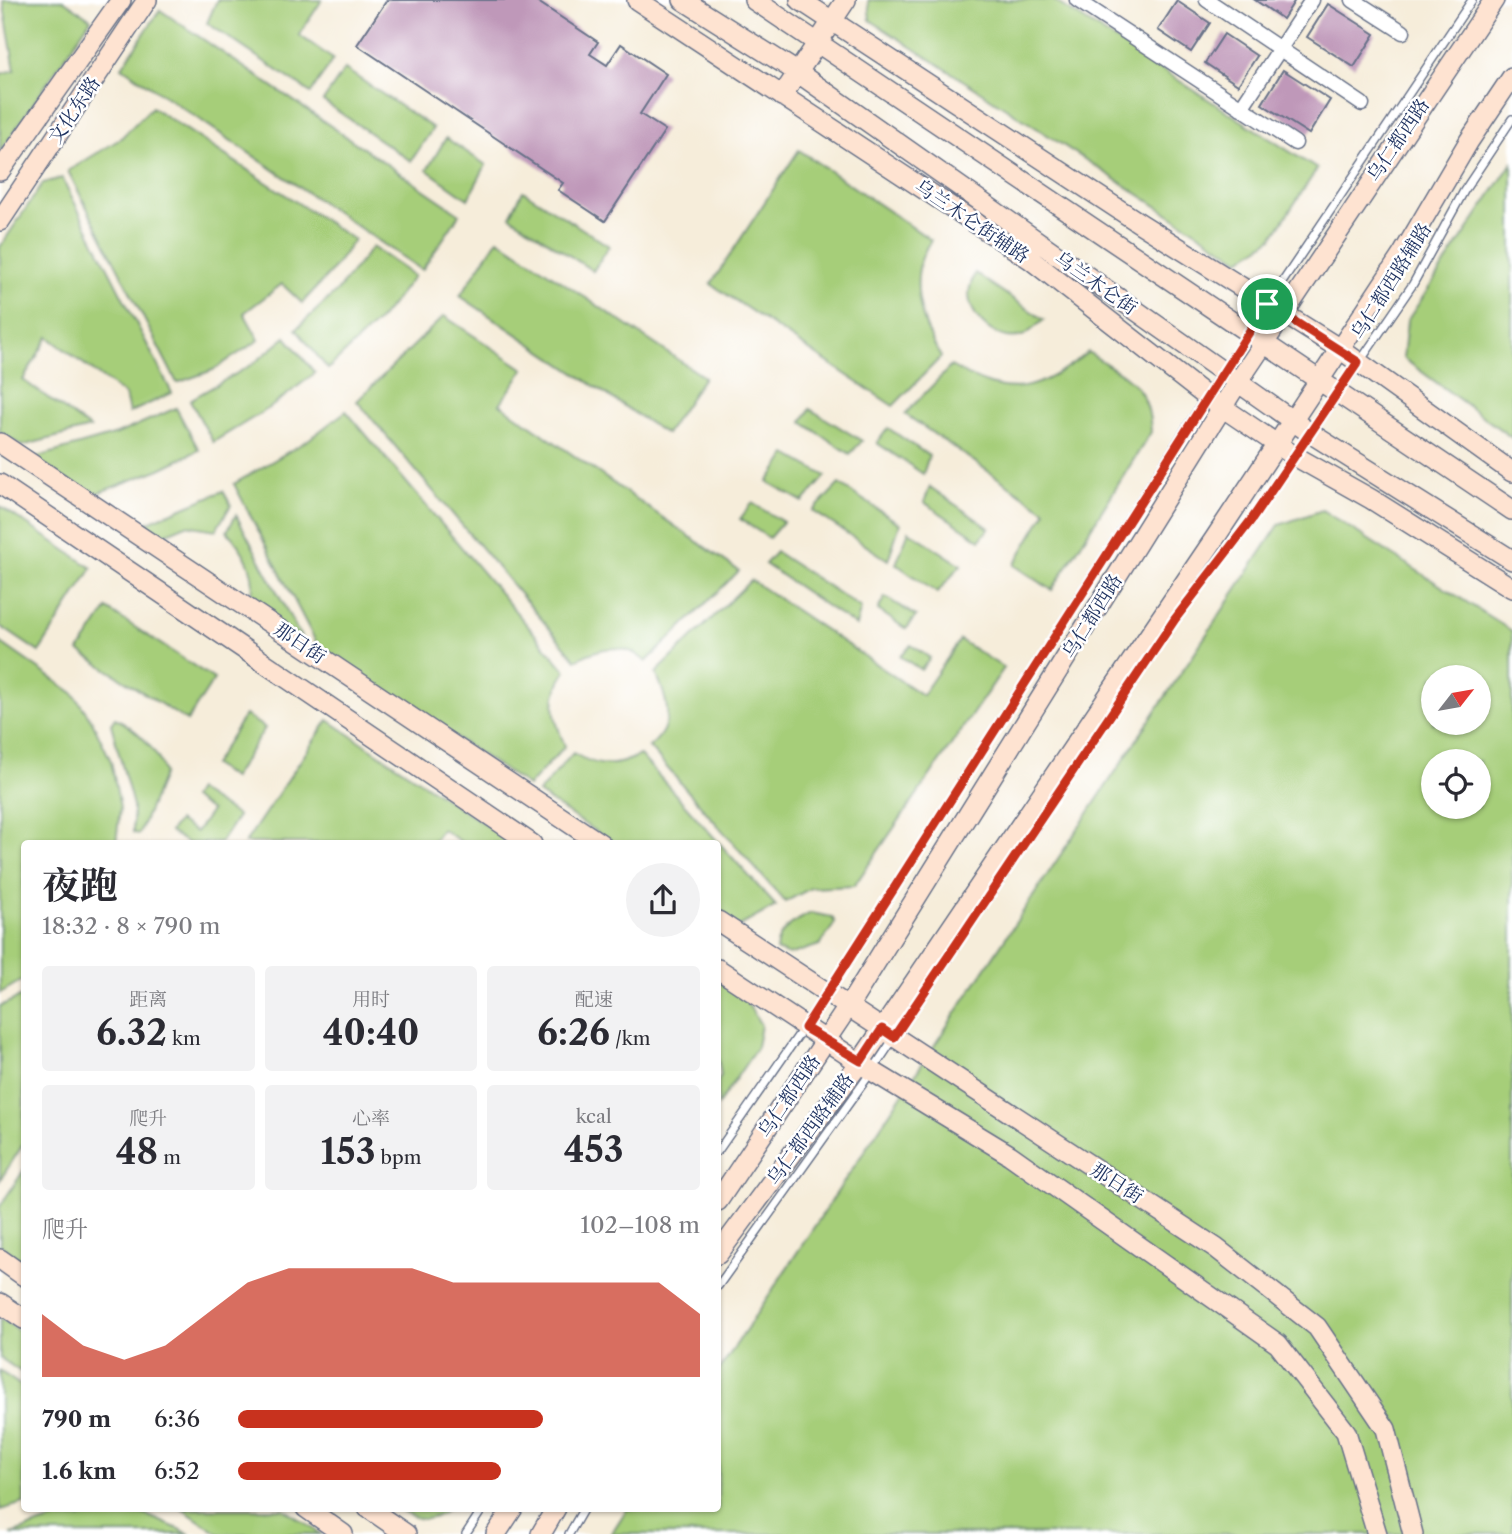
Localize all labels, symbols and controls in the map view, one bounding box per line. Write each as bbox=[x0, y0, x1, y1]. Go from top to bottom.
street label: 文化东路 bbox=[43, 72, 105, 148]
street label: 乌仁都西路 bbox=[1362, 94, 1434, 186]
street label: 乌兰木仑街辅路 bbox=[910, 174, 1034, 268]
street label: 乌仁都西路辅路 bbox=[1346, 219, 1436, 343]
street label: 乌兰木仑街 bbox=[1050, 246, 1142, 320]
pin bbox=[1237, 274, 1297, 334]
icon: arrive bbox=[1248, 285, 1286, 323]
street label: 乌仁都西路 bbox=[1057, 570, 1127, 662]
street label: 那日街 bbox=[270, 618, 330, 668]
north arrow bbox=[1421, 665, 1491, 735]
map controls bbox=[1421, 665, 1491, 819]
button: locate bbox=[1421, 749, 1491, 819]
text: 夜跑 bbox=[42, 862, 118, 909]
button: share bbox=[626, 863, 700, 937]
text: 18:32 · 8 × 790 m bbox=[42, 912, 220, 940]
text: 距离 bbox=[129, 988, 167, 1011]
text: 用时 bbox=[352, 988, 390, 1011]
text: 配速 bbox=[575, 988, 613, 1011]
text: 6.32 bbox=[96, 1011, 167, 1054]
text: 40:40 bbox=[323, 1011, 419, 1054]
text: 6:26 bbox=[537, 1011, 610, 1054]
text: km bbox=[167, 1027, 201, 1050]
text: /km bbox=[610, 1027, 650, 1050]
street label: 乌仁都西路 bbox=[753, 1050, 825, 1142]
street label: 乌仁都西路辅路 bbox=[762, 1068, 858, 1190]
text: kcal bbox=[576, 1105, 612, 1128]
text: 爬升 bbox=[129, 1107, 167, 1130]
text: 心率 bbox=[352, 1107, 390, 1130]
text: 453 bbox=[564, 1128, 624, 1171]
text: 48 bbox=[116, 1130, 158, 1173]
text: 153 bbox=[321, 1130, 375, 1173]
text: m bbox=[158, 1146, 181, 1169]
text: bpm bbox=[375, 1146, 421, 1169]
street label: 那日街 bbox=[1087, 1158, 1147, 1208]
text: 102–108 m bbox=[580, 1211, 700, 1239]
text: 爬升 bbox=[42, 1215, 88, 1243]
text: 790 m bbox=[42, 1405, 111, 1433]
text: 6:36 bbox=[154, 1405, 200, 1433]
text: 1.6 km bbox=[42, 1457, 116, 1485]
text: 6:52 bbox=[154, 1457, 200, 1485]

